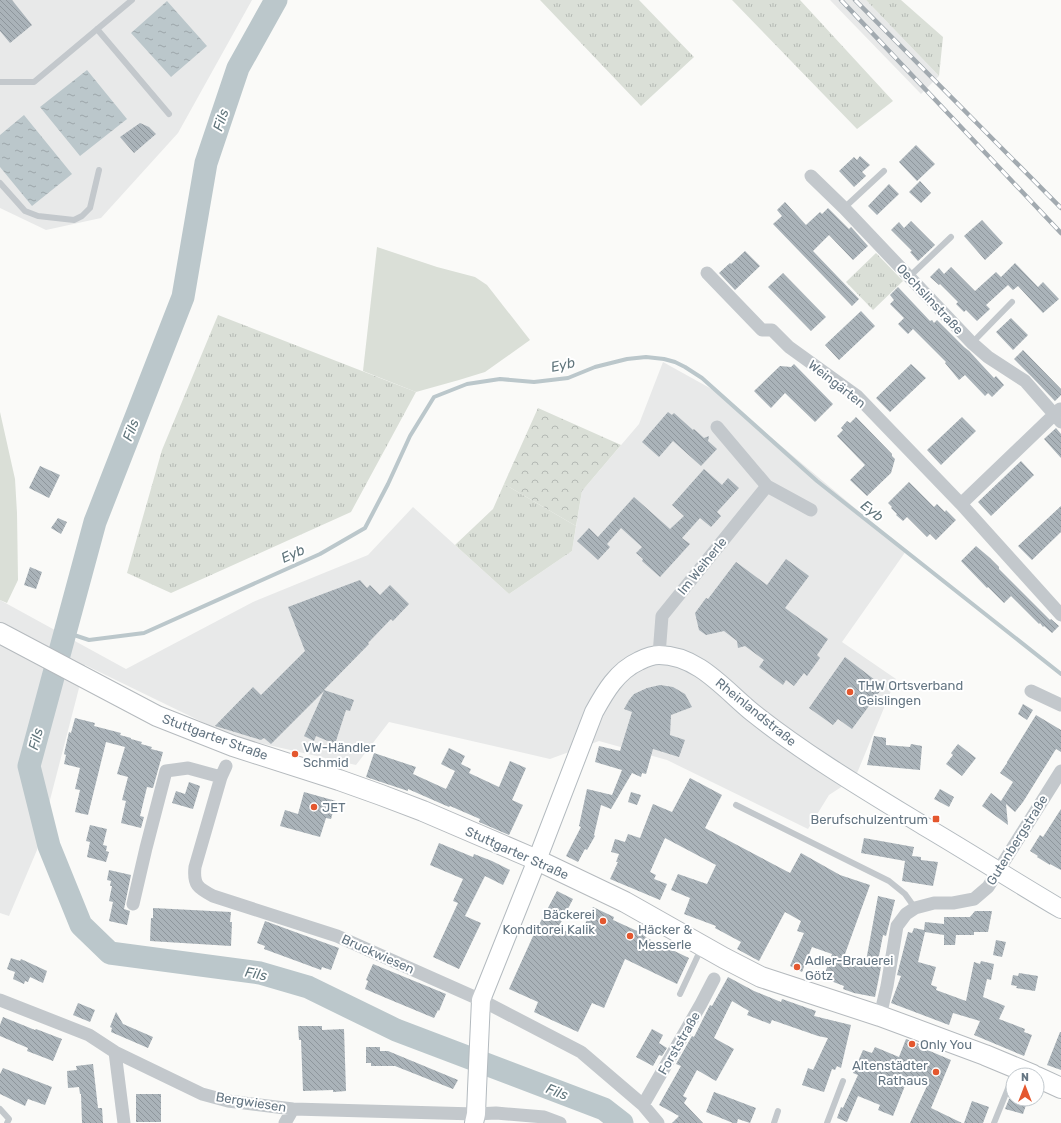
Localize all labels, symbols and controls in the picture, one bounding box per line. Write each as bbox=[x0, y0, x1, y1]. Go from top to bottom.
water label: Fils bbox=[209, 107, 233, 133]
street label: Oechslinstraße bbox=[894, 261, 966, 337]
water label: Eyb bbox=[549, 354, 577, 376]
street label: Weingärten bbox=[805, 357, 869, 412]
water label: Fils bbox=[119, 417, 143, 443]
water label: Eyb bbox=[857, 497, 887, 525]
street label: Im Weiherle bbox=[674, 534, 730, 598]
water label: Eyb bbox=[278, 541, 308, 567]
street label: Rheinlandstraße bbox=[713, 675, 799, 749]
place label: THW Ortsverband Geislingen bbox=[858, 678, 963, 709]
marker: THW Ortsverband Geislingen bbox=[845, 687, 855, 697]
street label: Stuttgarter Straße bbox=[160, 711, 270, 764]
water label: Fils bbox=[25, 726, 47, 752]
place label: VW-Händler Schmid bbox=[303, 740, 375, 770]
marker: VW-Händler Schmid bbox=[290, 749, 300, 759]
street label: Gutenbergstraße bbox=[983, 792, 1052, 888]
place label: JET bbox=[322, 800, 346, 815]
marker: JET bbox=[309, 802, 319, 812]
place label: Berufschulzentrum bbox=[811, 812, 928, 827]
marker: Berufschulzentrum bbox=[931, 814, 941, 824]
street label: Stuttgarter Straße bbox=[463, 824, 571, 883]
place label: Bäckerei Konditorei Kalik bbox=[502, 907, 595, 937]
marker: Bäckerei Konditorei Kalik bbox=[598, 916, 608, 926]
place label: Häcker & Messerle bbox=[638, 922, 692, 952]
street label: Bruckwiesen bbox=[339, 931, 417, 977]
marker: Häcker & Messerle bbox=[625, 931, 635, 941]
place label: Adler-Brauerei Götz bbox=[805, 953, 893, 983]
marker: Adler-Brauerei Götz bbox=[792, 962, 802, 972]
water label: Fils bbox=[244, 964, 268, 984]
street label: Forststraße bbox=[655, 1009, 703, 1077]
place label: Only You bbox=[920, 1037, 972, 1052]
marker: Only You bbox=[907, 1039, 917, 1049]
place label: Altenstädter Rathaus bbox=[852, 1058, 928, 1088]
marker: Altenstädter Rathaus bbox=[931, 1067, 941, 1077]
north arrow bbox=[1005, 1067, 1045, 1107]
text: N bbox=[1021, 1071, 1029, 1084]
water label: Fils bbox=[544, 1080, 570, 1104]
street label: Bergwiesen bbox=[215, 1089, 287, 1116]

